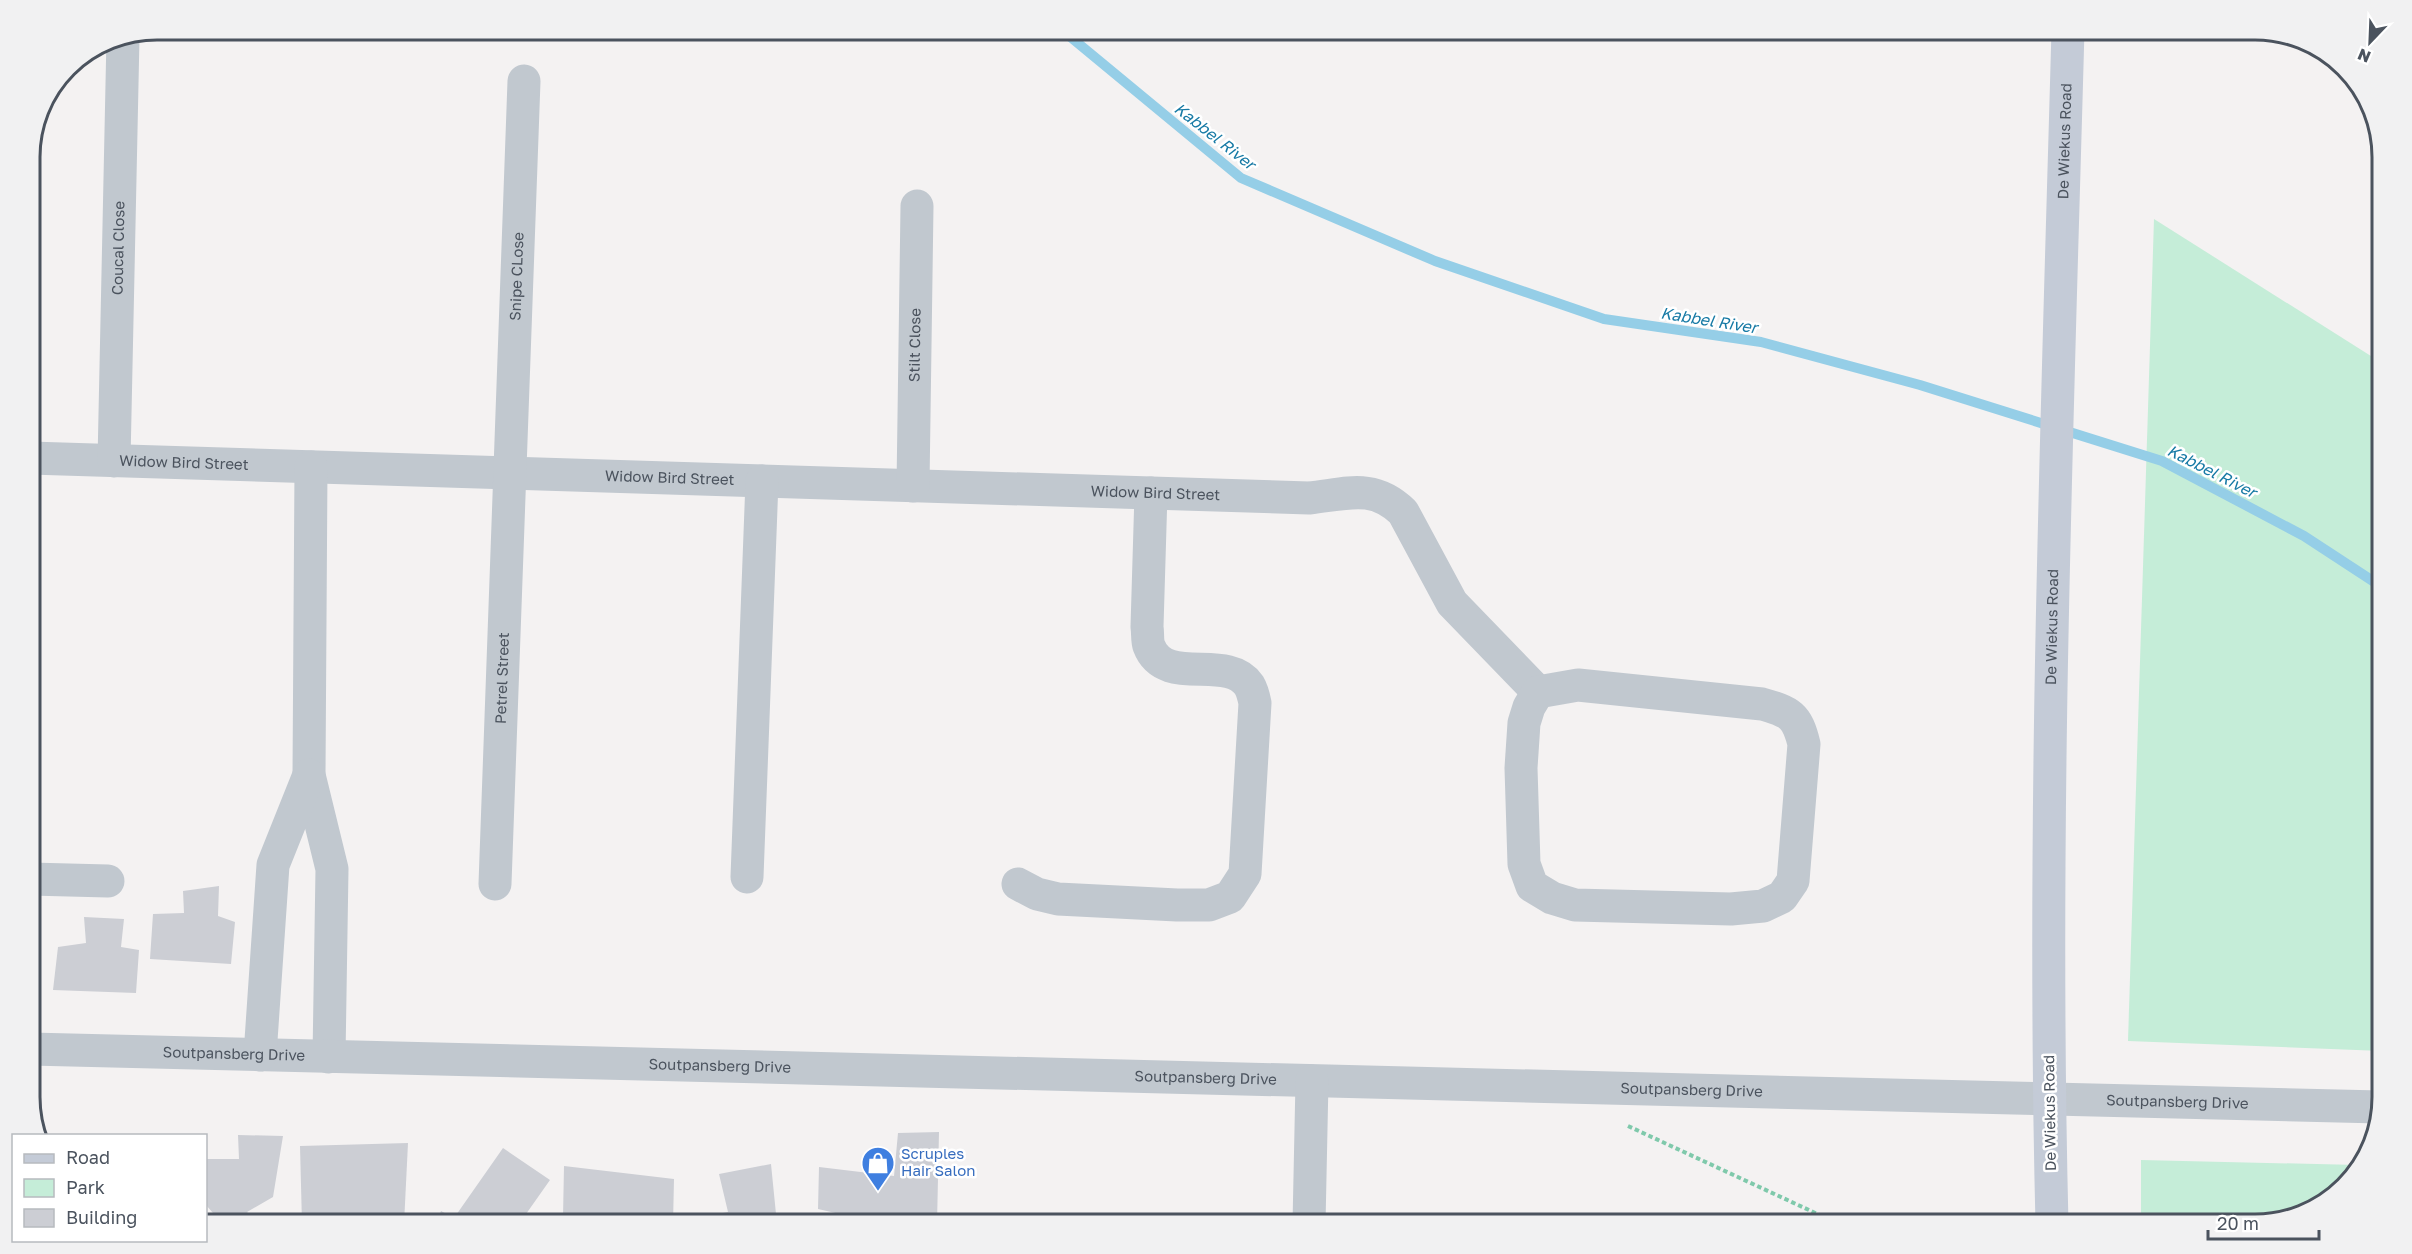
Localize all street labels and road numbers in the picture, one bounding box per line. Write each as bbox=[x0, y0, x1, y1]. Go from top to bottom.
street label: De Wiekus Road bbox=[2053, 83, 2075, 200]
street label: Coucal Close bbox=[108, 201, 128, 295]
street label: Snipe CLose bbox=[505, 231, 527, 321]
street label: Stilt Close bbox=[904, 307, 924, 382]
street label: Widow Bird Street bbox=[119, 451, 249, 473]
street label: Widow Bird Street bbox=[605, 466, 735, 488]
street label: Widow Bird Street bbox=[1090, 481, 1221, 503]
street label: De Wiekus Road bbox=[2041, 569, 2061, 685]
street label: Petrel Street bbox=[491, 632, 512, 724]
street label: Soutpansberg Drive bbox=[163, 1042, 306, 1064]
street label: Soutpansberg Drive bbox=[648, 1054, 792, 1076]
street label: De Wiekus Road bbox=[2039, 1055, 2059, 1171]
street label: Soutpansberg Drive bbox=[1134, 1066, 1277, 1088]
street label: Soutpansberg Drive bbox=[1620, 1078, 1763, 1100]
street label: Soutpansberg Drive bbox=[2106, 1090, 2249, 1112]

